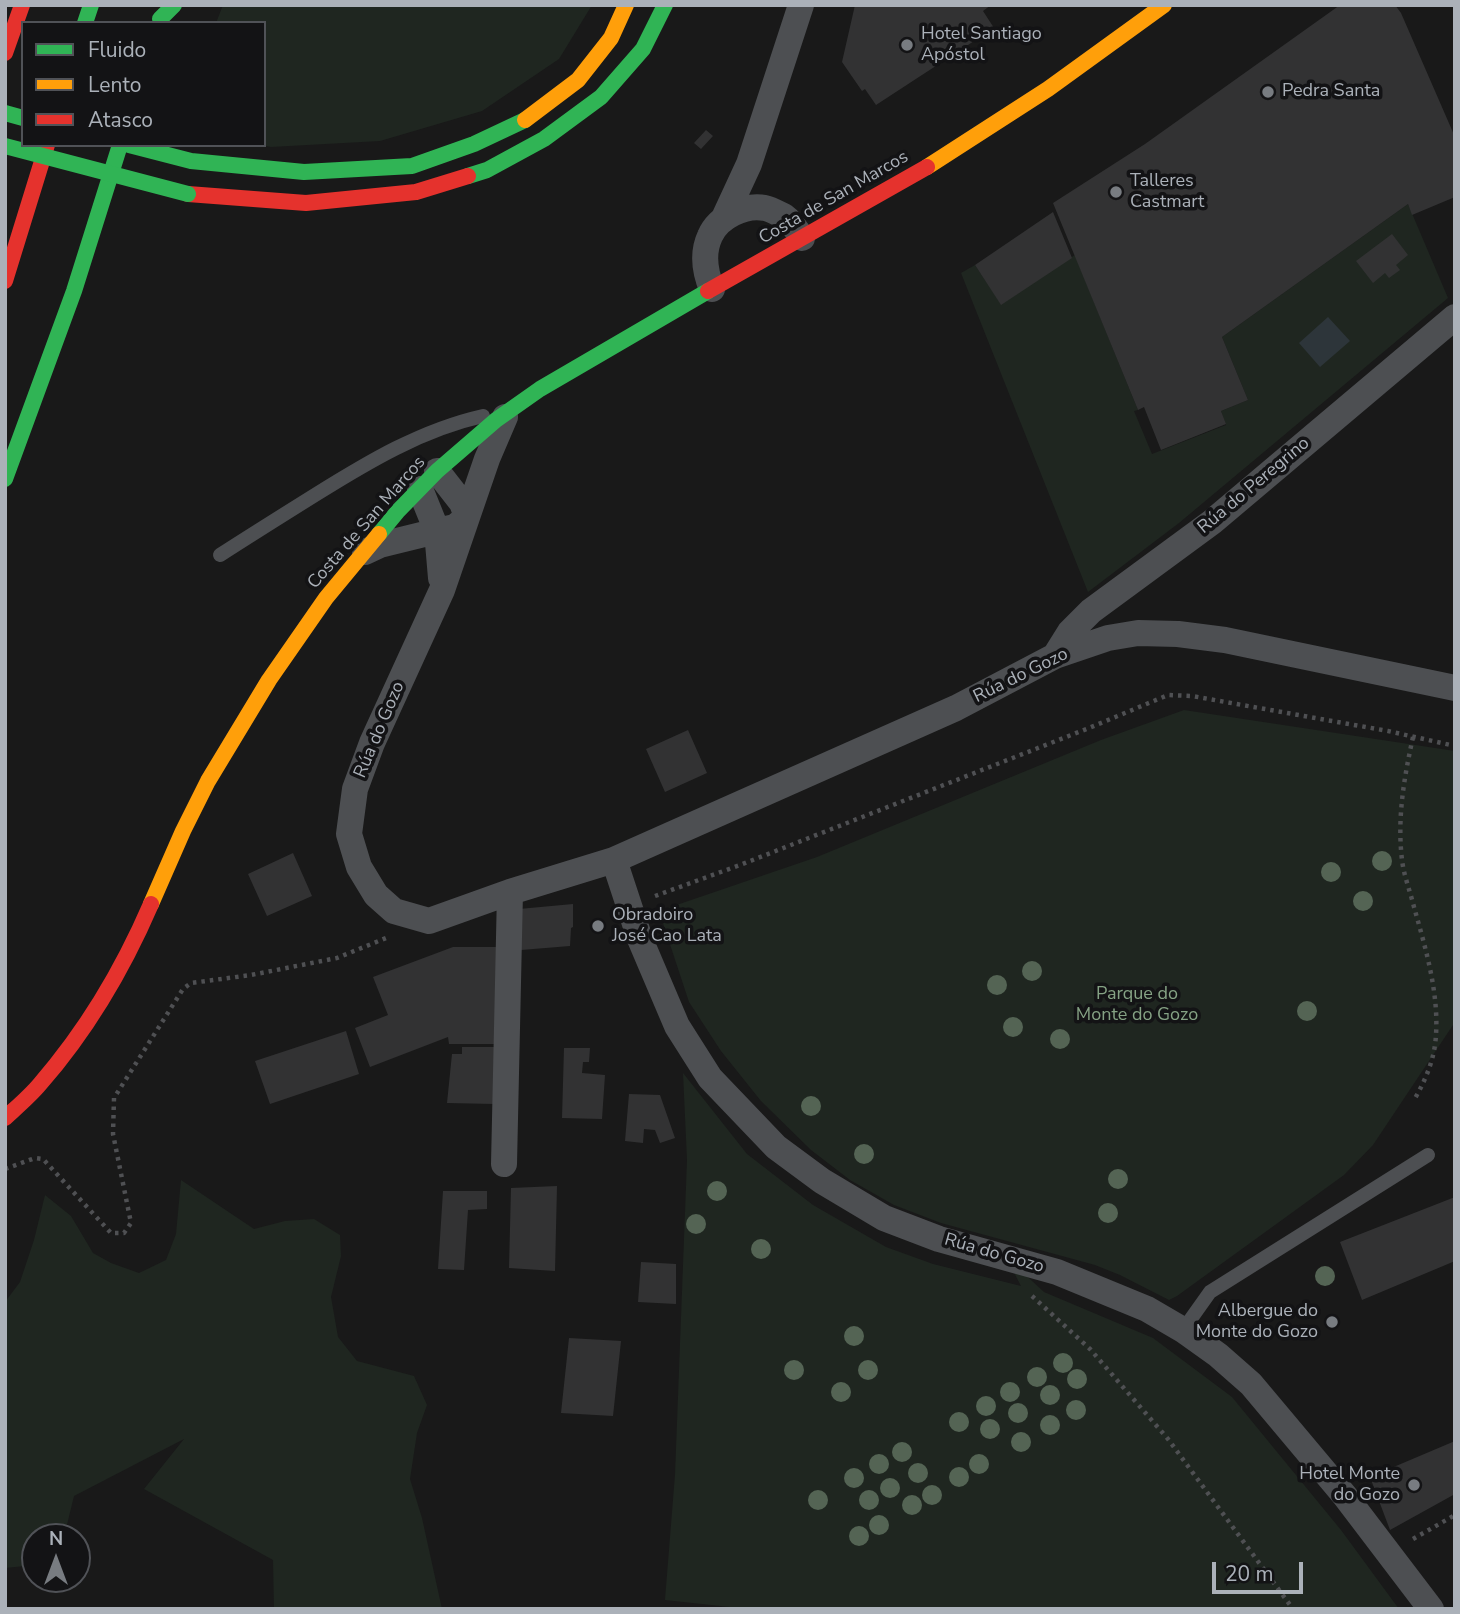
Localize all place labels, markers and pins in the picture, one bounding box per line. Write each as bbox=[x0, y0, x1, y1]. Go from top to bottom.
place label: Hotel Santiago Apóstol bbox=[921, 24, 1042, 66]
marker: Hotel Santiago Apóstol bbox=[899, 37, 915, 53]
place label: Pedra Santa bbox=[1282, 81, 1380, 103]
marker: Pedra Santa bbox=[1260, 84, 1276, 100]
place label: Talleres Castmart bbox=[1130, 171, 1204, 214]
marker: Talleres Castmart bbox=[1108, 184, 1124, 200]
place label: Obradoiro José Cao Lata bbox=[612, 905, 722, 948]
marker: Obradoiro José Cao Lata bbox=[590, 918, 606, 934]
place label: Albergue do Monte do Gozo bbox=[1196, 1301, 1318, 1344]
marker: Albergue do Monte do Gozo bbox=[1324, 1314, 1340, 1330]
place label: Hotel Monte do Gozo bbox=[1299, 1464, 1400, 1506]
marker: Hotel Monte do Gozo bbox=[1406, 1477, 1422, 1493]

